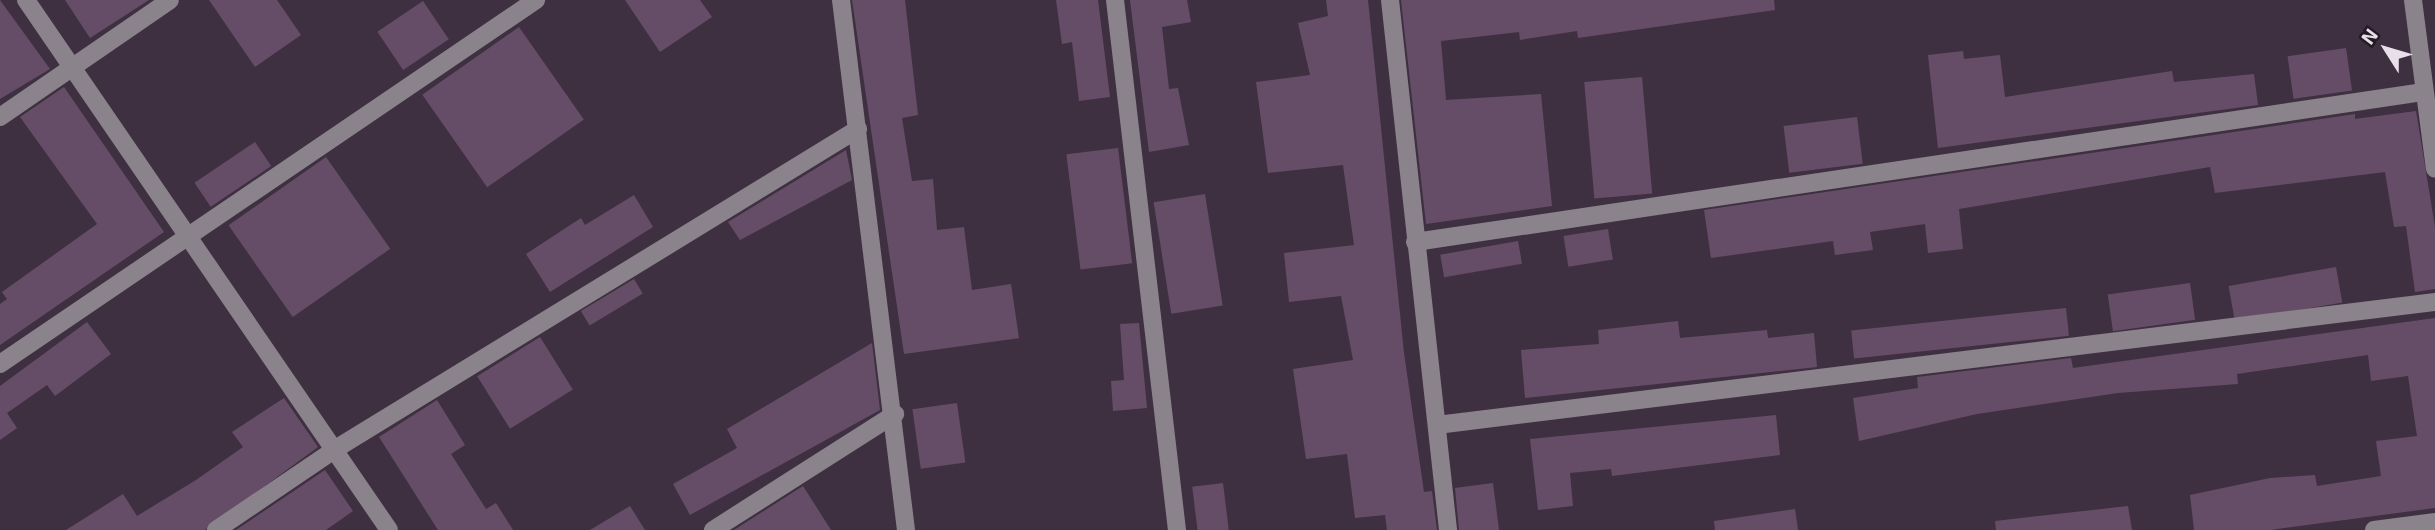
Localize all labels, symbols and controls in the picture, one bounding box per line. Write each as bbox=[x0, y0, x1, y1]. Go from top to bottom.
north arrow bbox=[2351, 14, 2421, 84]
text: N bbox=[2356, 24, 2382, 48]

